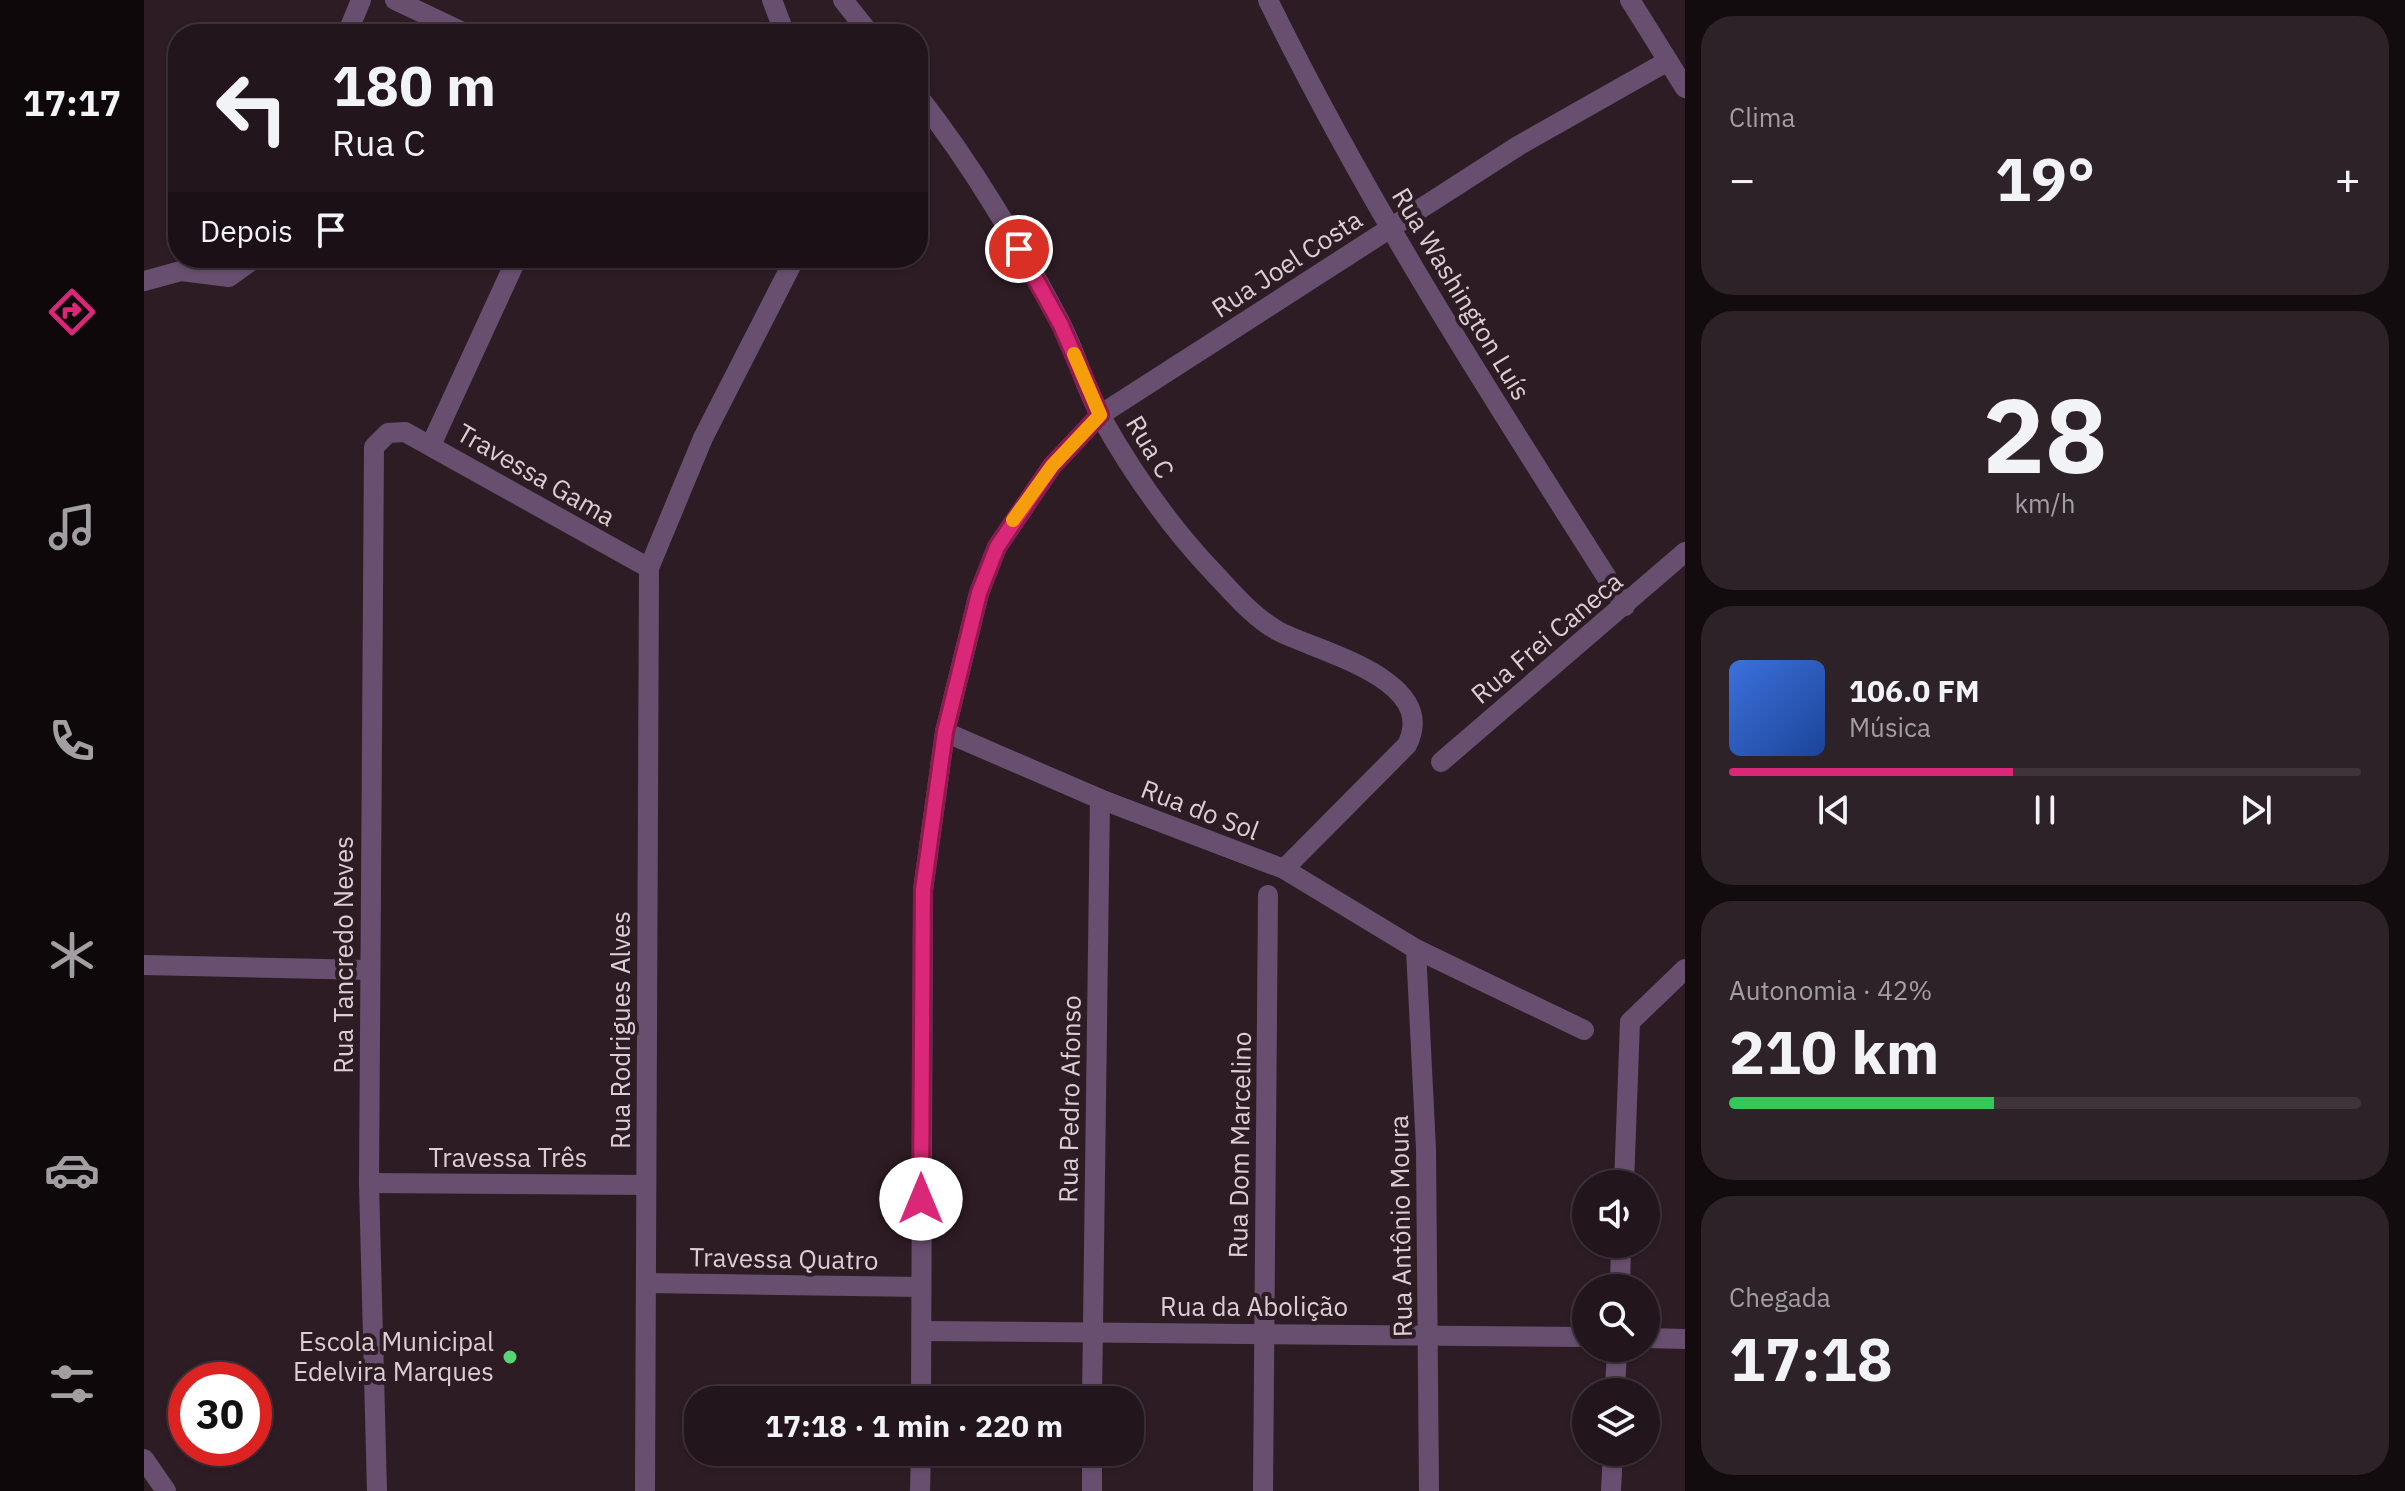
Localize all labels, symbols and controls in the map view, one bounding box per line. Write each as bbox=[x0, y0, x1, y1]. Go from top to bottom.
text: 180 m bbox=[332, 49, 496, 121]
icon: left bbox=[200, 56, 304, 160]
text: 17:17 bbox=[23, 79, 121, 126]
text: Clima bbox=[1729, 100, 1795, 134]
text: Rua C bbox=[332, 119, 426, 166]
text: 19° bbox=[1995, 139, 2095, 218]
text: − bbox=[1729, 150, 1755, 207]
text: + bbox=[2335, 150, 2361, 207]
street label: Rua Washington Luís bbox=[1385, 181, 1539, 406]
street label: Rua Joel Costa bbox=[1205, 202, 1368, 325]
icon: arrive bbox=[309, 208, 353, 252]
text: Depois bbox=[200, 211, 293, 250]
pin bbox=[985, 215, 1053, 283]
icon: arrive bbox=[997, 227, 1041, 271]
icon: directions bbox=[44, 284, 100, 340]
text: 28 bbox=[1983, 366, 2107, 502]
street label: Rua C bbox=[1119, 409, 1183, 484]
street label: Travessa Gama bbox=[451, 415, 622, 533]
text: km/h bbox=[2014, 486, 2076, 520]
icon: music bbox=[44, 499, 100, 555]
street label: Rua Frei Caneca bbox=[1463, 564, 1629, 711]
text: 106.0 FM bbox=[1849, 671, 1980, 710]
text: Música bbox=[1849, 710, 1931, 744]
icon: phone bbox=[44, 713, 100, 769]
street label: Rua do Sol bbox=[1136, 771, 1264, 847]
icon: previous bbox=[1812, 788, 1856, 832]
icon: pause bbox=[2023, 788, 2067, 832]
icon: next bbox=[2234, 788, 2278, 832]
street label: Rua Tancredo Neves bbox=[326, 836, 360, 1074]
street label: Rua Rodrigues Alves bbox=[603, 911, 637, 1149]
icon: climate bbox=[44, 927, 100, 983]
text: Autonomia · 42% bbox=[1729, 973, 1932, 1007]
street label: Rua Pedro Afonso bbox=[1050, 995, 1088, 1203]
text: 210 km bbox=[1729, 1012, 1939, 1091]
street label: Rua Dom Marcelino bbox=[1220, 1031, 1258, 1259]
street label: Rua Antônio Moura bbox=[1381, 1115, 1419, 1337]
street label: Travessa Três bbox=[429, 1140, 587, 1174]
icon: car bbox=[44, 1142, 100, 1198]
position arrow bbox=[879, 1157, 963, 1241]
map controls bbox=[1572, 1170, 1660, 1466]
button: sound bbox=[1572, 1170, 1660, 1258]
street label: Travessa Quatro bbox=[689, 1239, 879, 1277]
button: search bbox=[1572, 1274, 1660, 1362]
text: Chegada bbox=[1729, 1280, 1831, 1314]
street label: Rua da Abolição bbox=[1160, 1289, 1348, 1323]
text: 17:18 bbox=[1729, 1319, 1893, 1398]
place label: Escola Municipal Edelvira Marques bbox=[293, 1324, 494, 1388]
marker: Escola Municipal Edelvira Marques bbox=[501, 1348, 519, 1366]
icon: filters bbox=[44, 1356, 100, 1412]
speed limit sign: 30 bbox=[168, 1362, 272, 1466]
button: layers bbox=[1572, 1378, 1660, 1466]
text: 17:18 · 1 min · 220 m bbox=[765, 1406, 1063, 1445]

